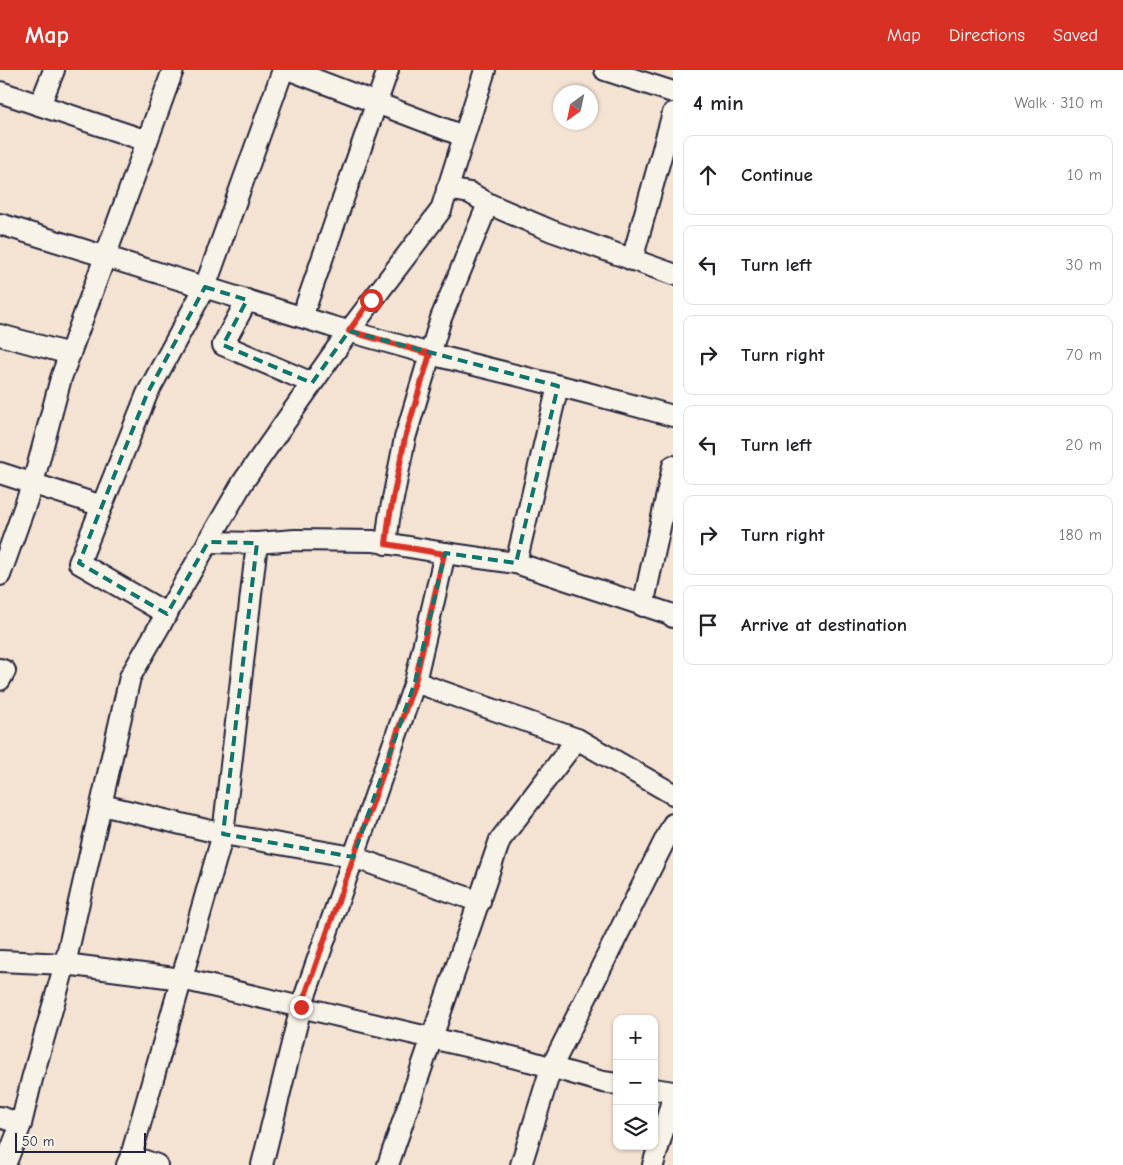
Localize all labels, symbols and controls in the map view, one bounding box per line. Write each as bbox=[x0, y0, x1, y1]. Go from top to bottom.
text: Map bbox=[25, 21, 69, 49]
text: Map bbox=[887, 25, 921, 46]
text: Directions bbox=[949, 25, 1025, 46]
text: Saved bbox=[1053, 25, 1098, 46]
north arrow bbox=[553, 85, 598, 130]
text: 4 min bbox=[693, 91, 744, 115]
text: Walk · 310 m bbox=[1014, 94, 1103, 112]
icon: ahead bbox=[694, 161, 722, 189]
text: Continue bbox=[741, 164, 813, 186]
text: 10 m bbox=[1067, 166, 1102, 184]
icon: left bbox=[694, 251, 722, 279]
text: Turn left bbox=[741, 254, 812, 276]
text: 30 m bbox=[1066, 256, 1102, 274]
route start bbox=[360, 289, 383, 312]
icon: right bbox=[694, 341, 722, 369]
text: Turn right bbox=[741, 344, 825, 366]
text: 70 m bbox=[1066, 346, 1102, 364]
icon: left bbox=[694, 431, 722, 459]
text: Turn left bbox=[741, 434, 812, 456]
text: 20 m bbox=[1065, 436, 1102, 454]
icon: right bbox=[694, 521, 722, 549]
text: Turn right bbox=[741, 524, 825, 546]
text: 180 m bbox=[1059, 526, 1102, 544]
icon: arrive bbox=[694, 611, 722, 639]
text: Arrive at destination bbox=[741, 614, 907, 636]
route end bbox=[290, 996, 313, 1019]
map controls bbox=[613, 1015, 658, 1150]
button: + bbox=[613, 1015, 658, 1060]
button: − bbox=[613, 1060, 658, 1105]
button: layers bbox=[613, 1105, 658, 1150]
scale bar bbox=[15, 1130, 146, 1153]
text: 50 m bbox=[22, 1133, 54, 1150]

